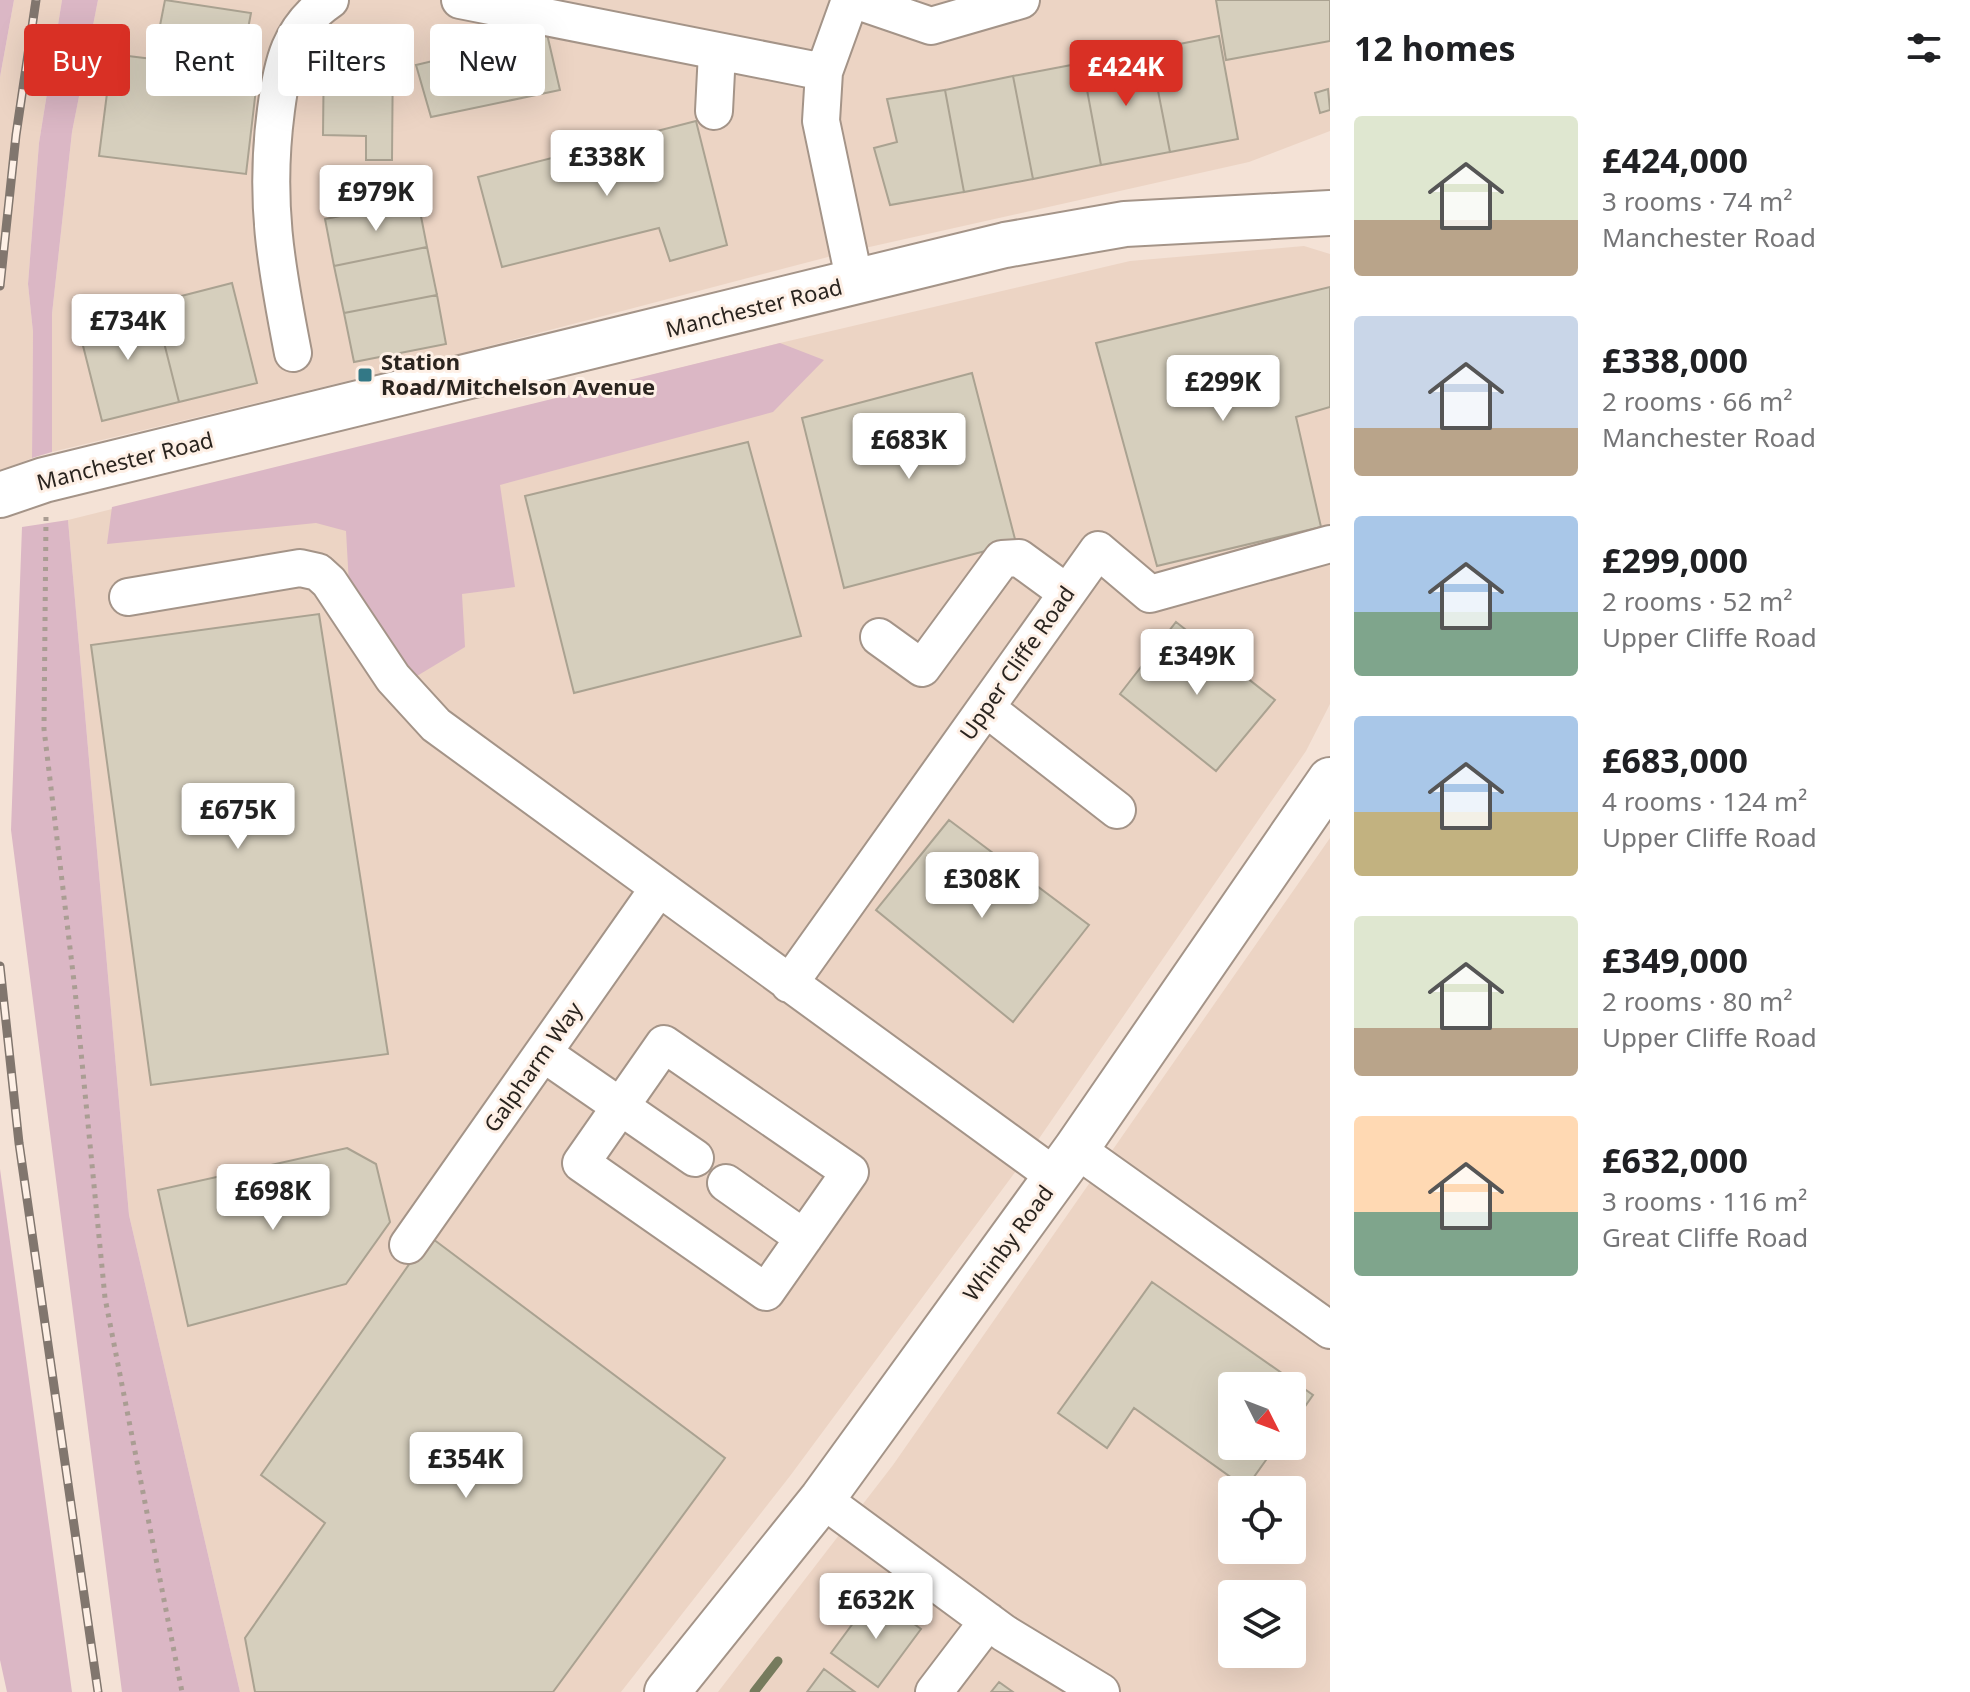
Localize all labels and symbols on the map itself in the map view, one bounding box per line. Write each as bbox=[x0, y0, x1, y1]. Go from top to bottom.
pin: £424K bbox=[1070, 40, 1182, 108]
pin: £338K bbox=[551, 130, 663, 198]
pin: £979K bbox=[320, 165, 432, 233]
street label: Manchester Road bbox=[662, 271, 845, 343]
pin: £734K bbox=[72, 294, 184, 362]
place label: Station Road/Mitchelson Avenue bbox=[381, 346, 655, 401]
pin: £299K bbox=[1167, 355, 1279, 423]
marker: Station Road/Mitchelson Avenue bbox=[356, 366, 374, 384]
pin: £683K bbox=[853, 413, 965, 481]
street label: Manchester Road bbox=[33, 424, 216, 496]
street label: Upper Cliffe Road bbox=[952, 579, 1081, 745]
pin: £349K bbox=[1141, 629, 1253, 697]
pin: £675K bbox=[182, 783, 294, 851]
pin: £308K bbox=[926, 852, 1038, 920]
street label: Galpharm Way bbox=[476, 995, 589, 1137]
pin: £698K bbox=[217, 1164, 329, 1232]
street label: Whinby Road bbox=[955, 1178, 1059, 1306]
north arrow bbox=[1218, 1372, 1306, 1460]
pin: £354K bbox=[410, 1432, 522, 1500]
pin: £632K bbox=[820, 1573, 932, 1641]

